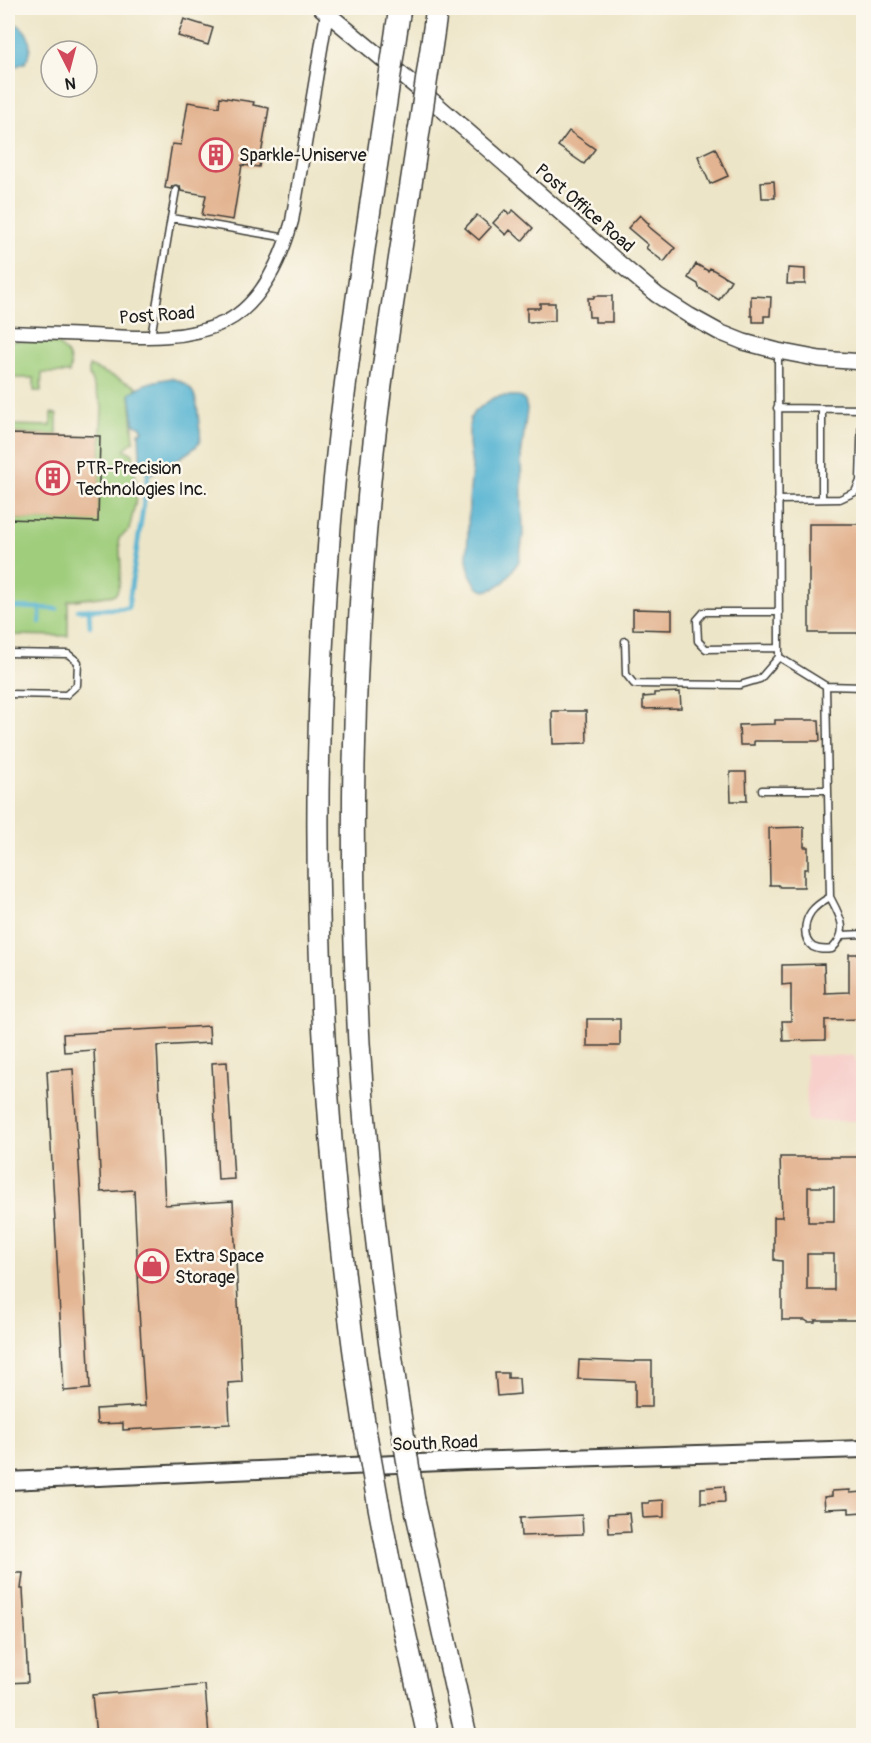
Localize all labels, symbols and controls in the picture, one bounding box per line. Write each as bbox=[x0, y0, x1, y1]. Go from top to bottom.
north arrow bbox=[39, 39, 99, 99]
text: N bbox=[64, 72, 77, 93]
building icon: Sparkle-Uniserve bbox=[198, 137, 234, 173]
place label: Sparkle-Uniserve bbox=[239, 144, 367, 167]
street label: Post Office Road bbox=[530, 159, 639, 258]
street label: Post Road bbox=[118, 301, 196, 330]
place label: PTR-Precision Technologies Inc. bbox=[76, 457, 207, 501]
building icon: PTR-Precision Technologies Inc. bbox=[35, 460, 71, 496]
place label: Extra Space Storage bbox=[175, 1245, 264, 1289]
shop icon: Extra Space Storage bbox=[134, 1248, 170, 1284]
street label: South Road bbox=[392, 1431, 478, 1456]

